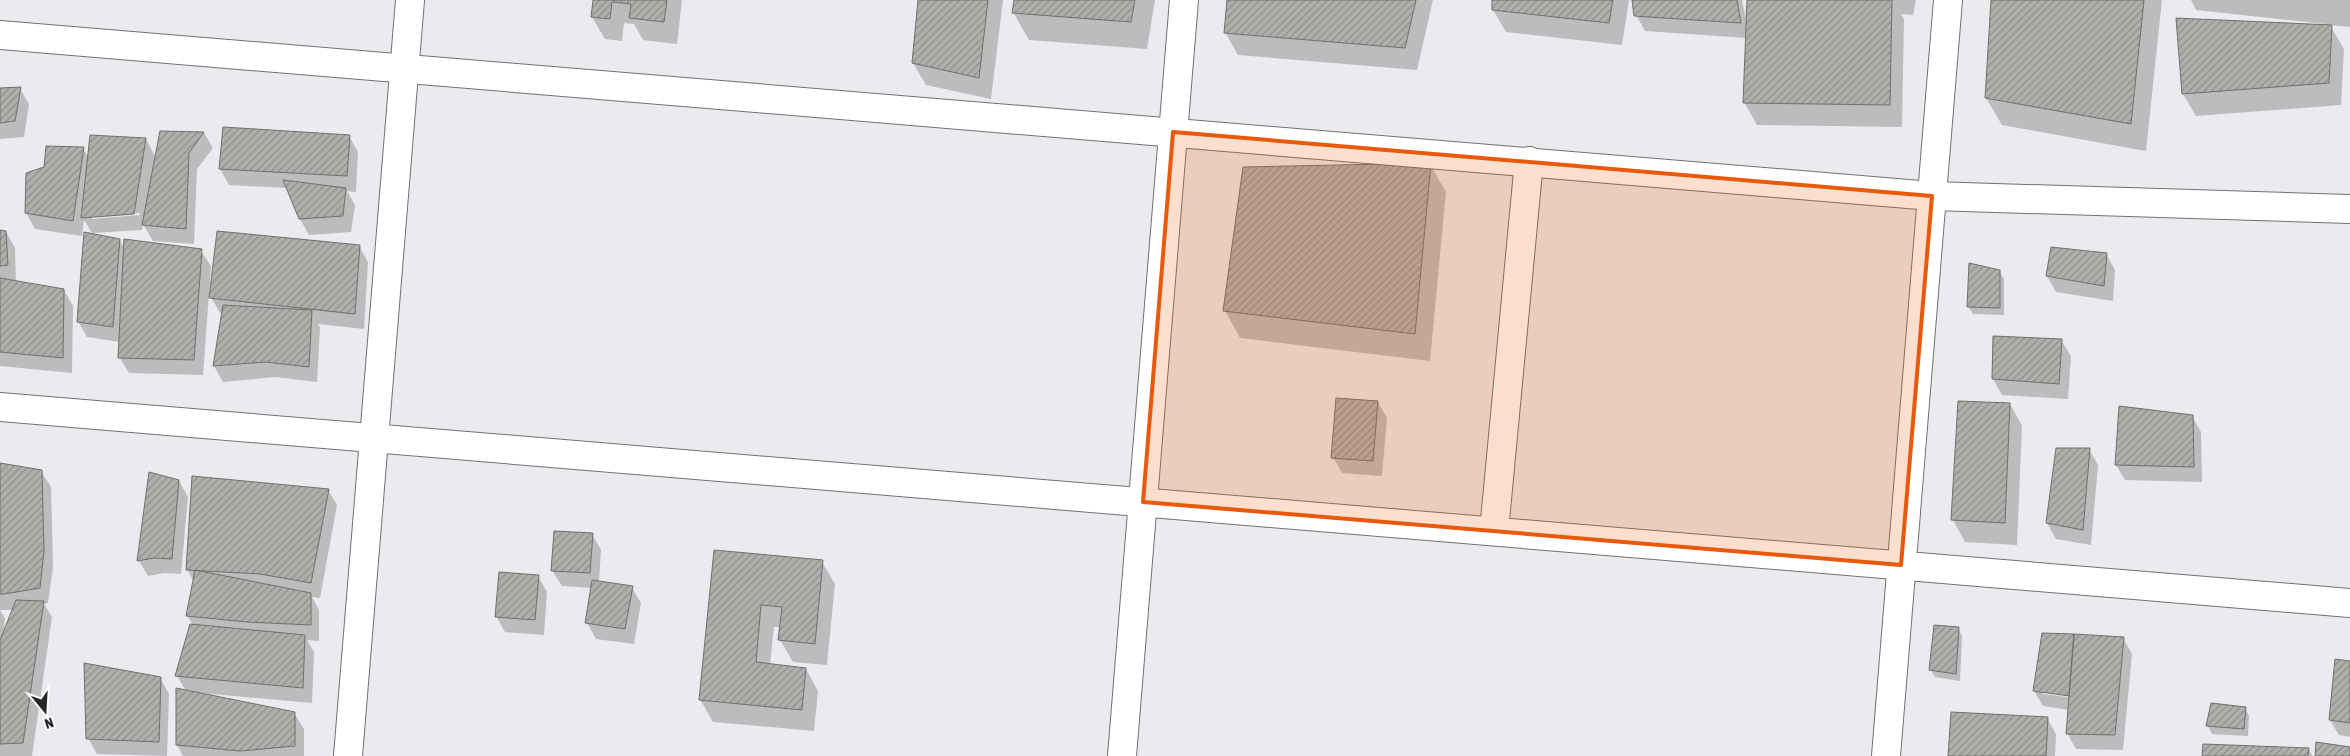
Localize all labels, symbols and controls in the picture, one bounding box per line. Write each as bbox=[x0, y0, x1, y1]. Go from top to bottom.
north arrow bbox=[20, 686, 70, 736]
text: N bbox=[43, 714, 55, 732]

